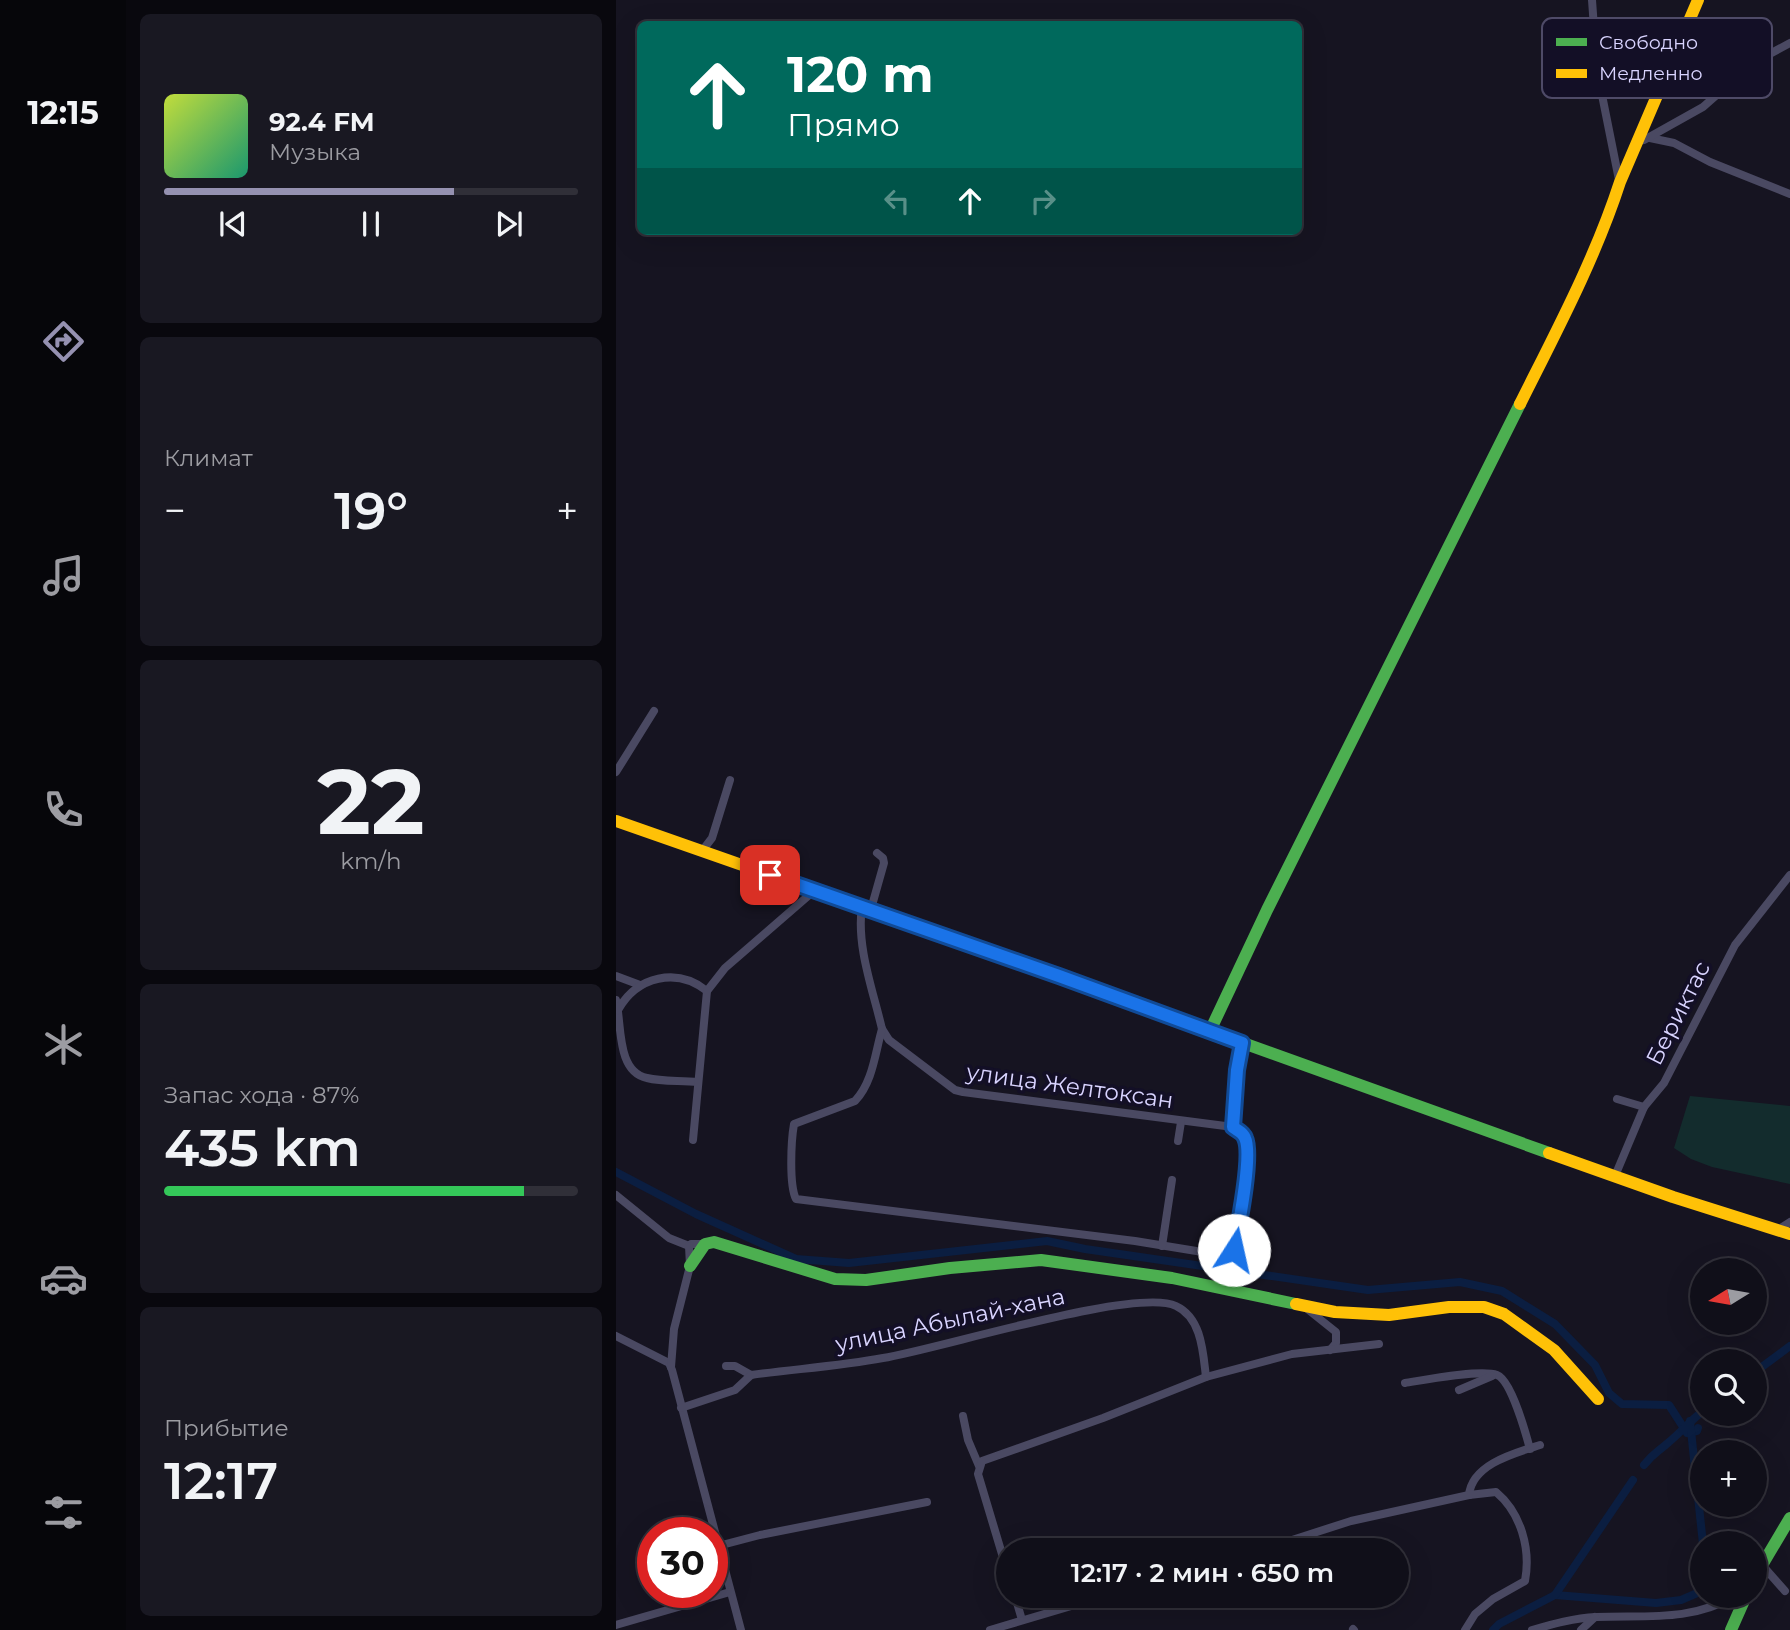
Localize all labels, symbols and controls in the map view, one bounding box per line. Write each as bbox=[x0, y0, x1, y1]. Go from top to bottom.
legend bbox=[1542, 18, 1772, 98]
text: Свободно bbox=[1599, 31, 1698, 54]
text: 120 m bbox=[787, 45, 934, 104]
icon: ahead bbox=[672, 49, 763, 140]
text: Медленно bbox=[1599, 62, 1703, 85]
text: 12:15 bbox=[27, 93, 99, 132]
text: Прямо bbox=[787, 105, 900, 144]
text: 92.4 FM bbox=[269, 106, 375, 138]
text: Музыка bbox=[269, 138, 361, 166]
icon: left bbox=[878, 182, 916, 220]
icon: ahead bbox=[951, 182, 989, 220]
icon: right bbox=[1024, 182, 1062, 220]
icon: previous bbox=[214, 205, 252, 243]
icon: pause bbox=[352, 205, 390, 243]
icon: next bbox=[490, 205, 528, 243]
icon: directions bbox=[39, 317, 88, 366]
text: Климат bbox=[164, 444, 253, 472]
text: 19° bbox=[334, 479, 408, 542]
text: − bbox=[164, 487, 186, 534]
text: + bbox=[556, 487, 578, 534]
icon: music bbox=[39, 551, 88, 600]
text: 22 bbox=[317, 746, 425, 857]
icon: phone bbox=[39, 785, 88, 834]
pin bbox=[740, 845, 800, 905]
text: km/h bbox=[340, 847, 402, 875]
icon: arrive bbox=[751, 856, 789, 894]
street label: Бериктас bbox=[1640, 956, 1716, 1070]
icon: climate bbox=[39, 1020, 88, 1069]
street label: улица Желтоксан bbox=[964, 1057, 1175, 1114]
text: Запас хода · 87% bbox=[164, 1081, 359, 1109]
text: 435 km bbox=[164, 1116, 361, 1179]
position arrow bbox=[1197, 1213, 1271, 1287]
icon: car bbox=[39, 1254, 88, 1303]
north arrow bbox=[1690, 1258, 1768, 1335]
map controls bbox=[1690, 1258, 1767, 1608]
street label: улица Абылай-хана bbox=[832, 1282, 1067, 1358]
button: search bbox=[1690, 1349, 1767, 1426]
text: Прибытие bbox=[164, 1414, 289, 1442]
button: + bbox=[1690, 1440, 1767, 1517]
text: 12:17 bbox=[164, 1449, 278, 1512]
icon: filters bbox=[39, 1488, 88, 1537]
speed limit sign: 30 bbox=[637, 1517, 728, 1608]
button: − bbox=[1690, 1531, 1767, 1608]
text: 12:17 · 2 мин · 650 m bbox=[1071, 1557, 1334, 1589]

